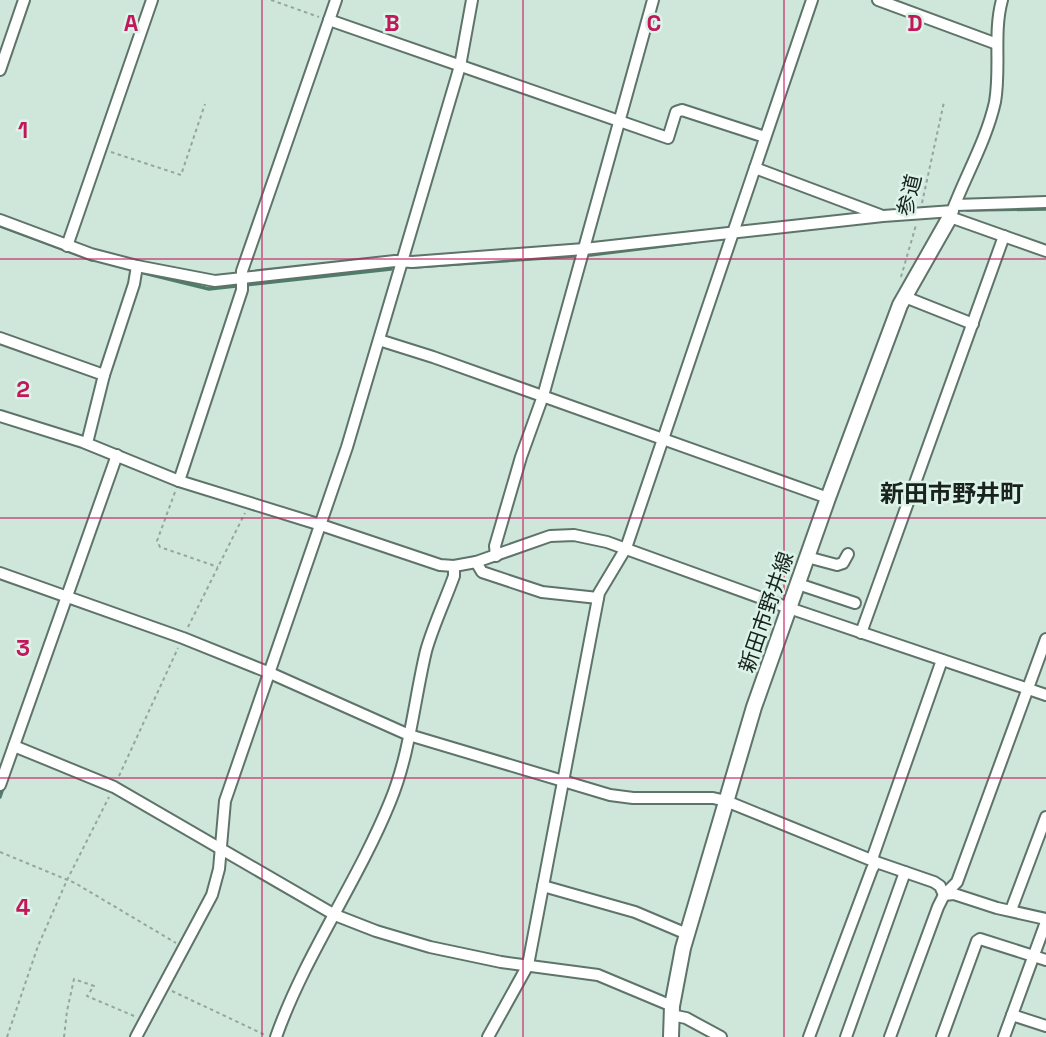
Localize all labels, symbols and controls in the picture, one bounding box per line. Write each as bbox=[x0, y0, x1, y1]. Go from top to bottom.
text: A bbox=[124, 8, 139, 38]
text: B bbox=[384, 8, 400, 38]
text: C bbox=[647, 8, 661, 38]
text: D bbox=[907, 8, 923, 38]
text: 1 bbox=[18, 115, 28, 145]
street label: 参道 bbox=[891, 171, 927, 219]
text: 2 bbox=[16, 374, 30, 404]
district label: 新田市野井町 bbox=[880, 478, 1024, 509]
street label: 新田市野井線 bbox=[733, 548, 799, 676]
text: 3 bbox=[16, 633, 30, 663]
text: 4 bbox=[16, 892, 31, 922]

